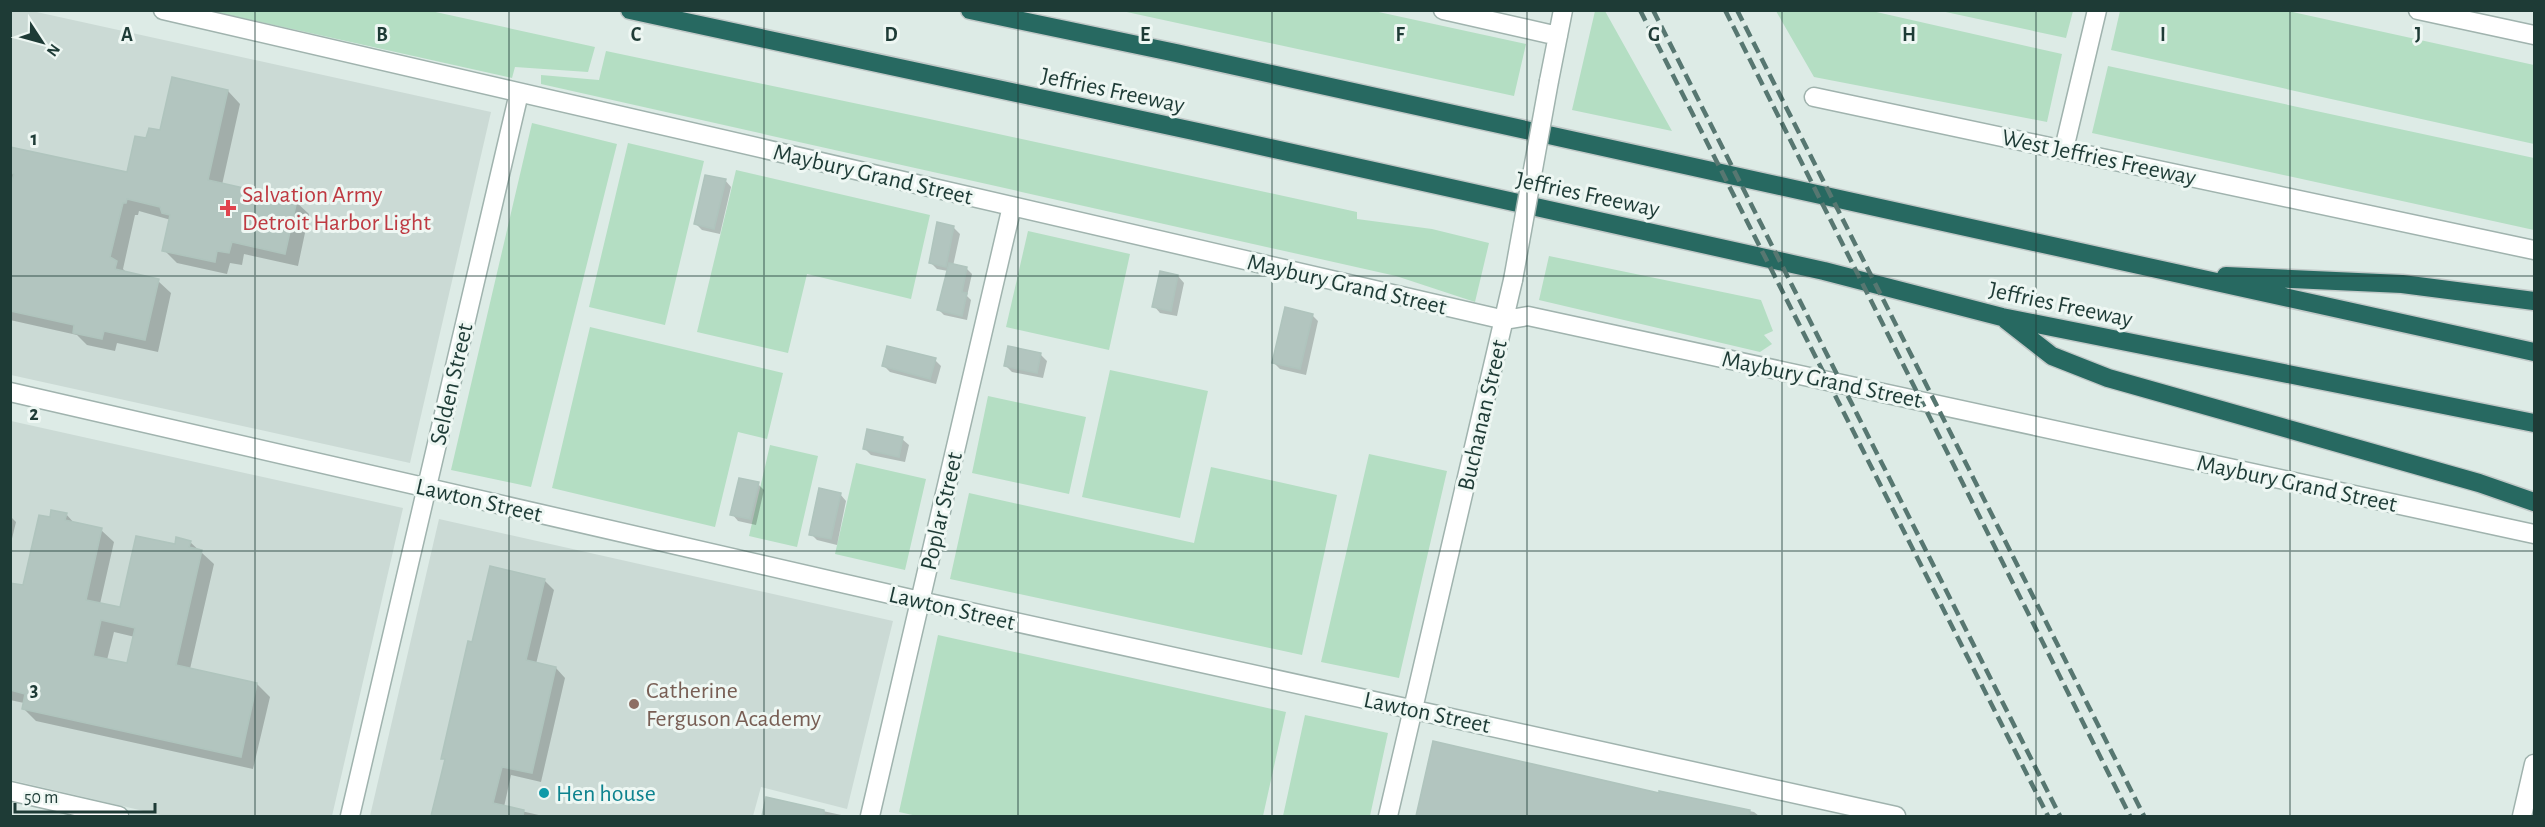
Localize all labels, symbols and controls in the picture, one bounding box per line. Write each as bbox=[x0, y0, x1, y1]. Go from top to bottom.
north arrow bbox=[12, 12, 72, 72]
text: A bbox=[121, 25, 133, 45]
text: B bbox=[376, 25, 388, 45]
text: C bbox=[631, 25, 642, 45]
text: D bbox=[884, 25, 898, 45]
text: E bbox=[1140, 25, 1150, 45]
text: F bbox=[1395, 25, 1405, 45]
text: G bbox=[1648, 25, 1660, 45]
text: H bbox=[1902, 25, 1916, 45]
text: I bbox=[2160, 25, 2166, 45]
text: J bbox=[2415, 25, 2421, 45]
text: N bbox=[44, 41, 63, 59]
street label: Jeffries Freeway bbox=[1039, 64, 1187, 118]
street label: West Jeffries Freeway bbox=[1999, 126, 2198, 190]
text: 1 bbox=[30, 129, 38, 149]
street label: Maybury Grand Street bbox=[771, 140, 975, 210]
street label: Jeffries Freeway bbox=[1514, 168, 1662, 222]
place label: Salvation Army Detroit Harbor Light bbox=[242, 183, 431, 235]
marker: Salvation Army Detroit Harbor Light bbox=[219, 199, 237, 217]
street label: Maybury Grand Street bbox=[1245, 250, 1449, 320]
street label: Jeffries Freeway bbox=[1987, 278, 2135, 332]
street label: Selden Street bbox=[426, 321, 478, 447]
street label: Buchanan Street bbox=[1454, 337, 1512, 493]
street label: Maybury Grand Street bbox=[1720, 347, 1924, 413]
text: 2 bbox=[29, 404, 39, 424]
street label: Poplar Street bbox=[917, 450, 967, 573]
street label: Maybury Grand Street bbox=[2195, 451, 2399, 517]
street label: Lawton Street bbox=[413, 475, 544, 527]
street label: Lawton Street bbox=[886, 583, 1017, 635]
place label: Catherine Ferguson Academy bbox=[646, 679, 821, 731]
text: 3 bbox=[30, 680, 38, 700]
street label: Lawton Street bbox=[1361, 688, 1493, 738]
marker: Catherine Ferguson Academy bbox=[627, 697, 641, 711]
scale bar bbox=[15, 776, 154, 814]
place label: Hen house bbox=[556, 782, 656, 806]
marker: Hen house bbox=[537, 786, 551, 800]
text: 50 m bbox=[24, 789, 58, 807]

